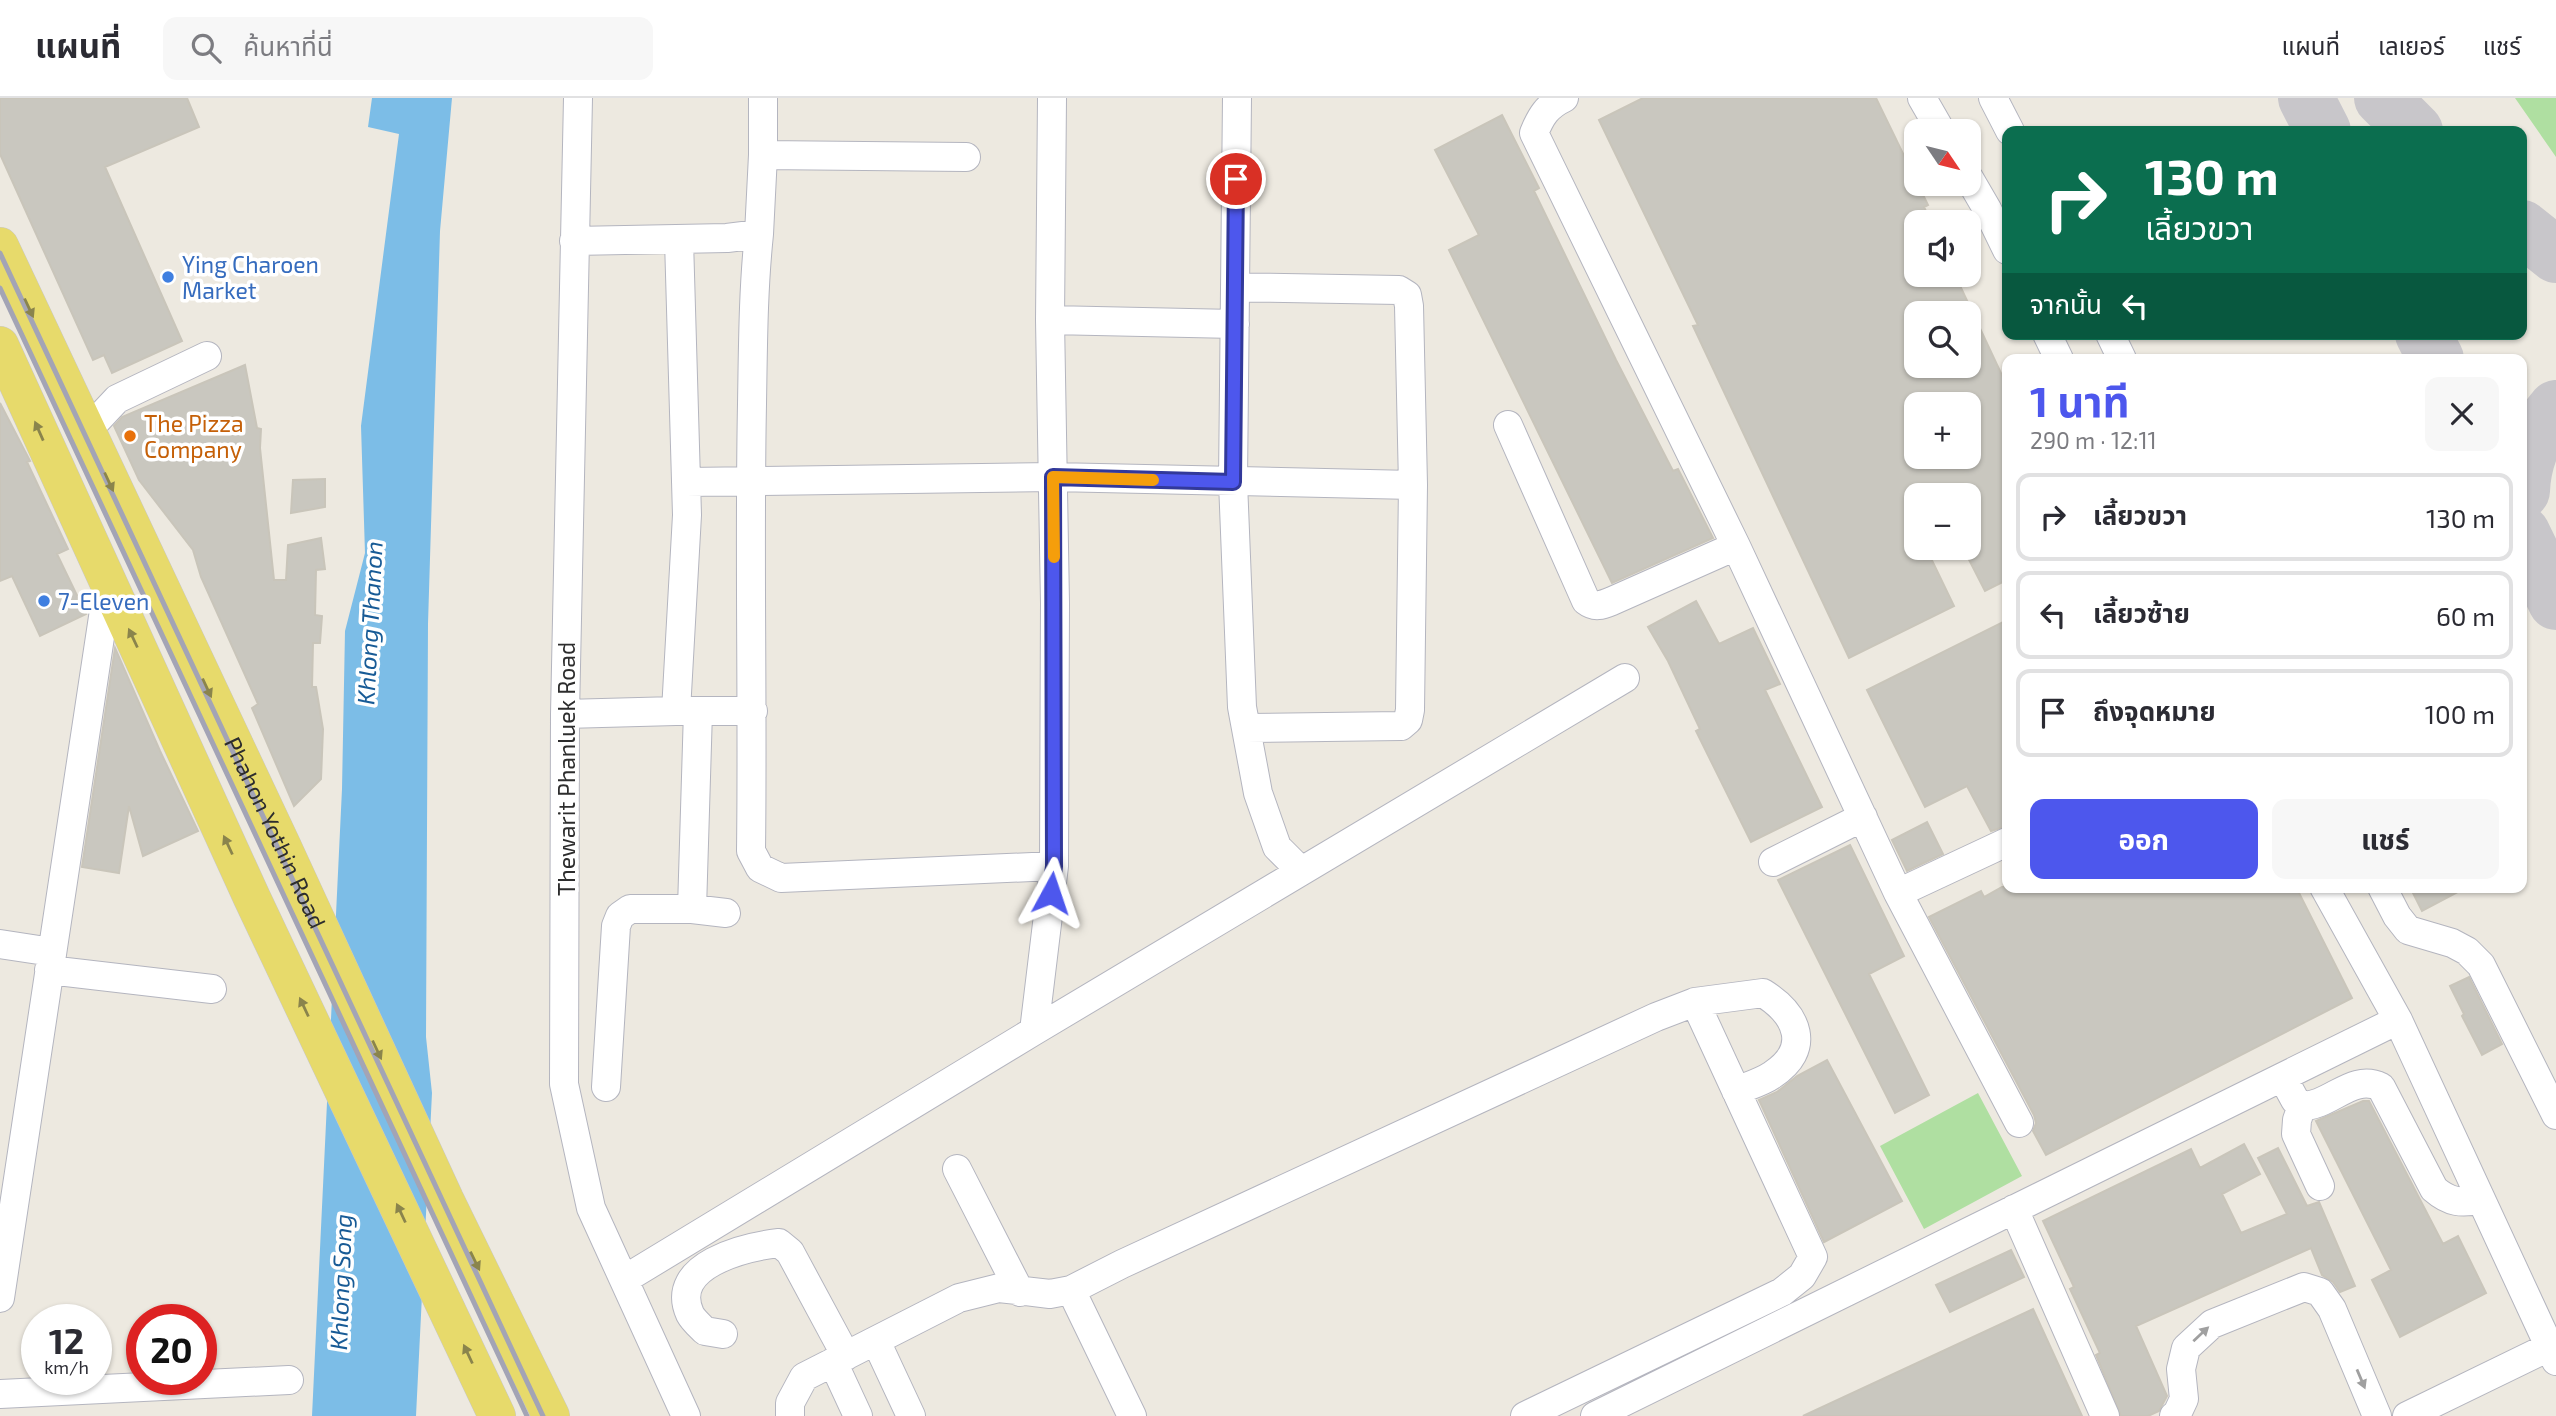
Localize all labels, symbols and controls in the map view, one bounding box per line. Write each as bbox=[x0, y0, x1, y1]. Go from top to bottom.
search box bbox=[163, 17, 653, 80]
text: แผนที่ bbox=[35, 25, 121, 65]
icon: search bbox=[187, 29, 225, 67]
text: ค้นหาที่นี่ bbox=[243, 30, 333, 61]
text: แผนที่ bbox=[2282, 31, 2340, 60]
text: เลเยอร์ bbox=[2378, 31, 2445, 60]
text: แชร์ bbox=[2483, 31, 2521, 60]
north arrow bbox=[1904, 119, 1981, 196]
map controls bbox=[1904, 119, 1981, 560]
text: 130 m bbox=[2145, 146, 2279, 205]
pin bbox=[1206, 149, 1266, 209]
icon: right bbox=[2030, 154, 2121, 245]
icon: arrive bbox=[1217, 160, 1255, 198]
text: เลี้ยวขวา bbox=[2145, 208, 2253, 246]
button: sound bbox=[1904, 210, 1981, 287]
place label: Ying Charoen Market bbox=[182, 250, 319, 304]
marker: Ying Charoen Market bbox=[160, 269, 176, 285]
icon: left bbox=[2116, 287, 2154, 325]
text: จากนั้น bbox=[2030, 288, 2102, 319]
one-way arrow bbox=[23, 298, 35, 318]
button: search bbox=[1904, 301, 1981, 378]
text: 1 นาที bbox=[2030, 375, 2130, 425]
button: close bbox=[2425, 377, 2499, 451]
button: + bbox=[1904, 392, 1981, 469]
place label: The Pizza Company bbox=[144, 409, 244, 463]
one-way arrow bbox=[33, 420, 44, 441]
text: 290 m · 12:11 bbox=[2030, 426, 2157, 454]
marker: The Pizza Company bbox=[122, 428, 138, 444]
one-way arrow bbox=[104, 472, 115, 492]
button: − bbox=[1904, 483, 1981, 560]
icon: right bbox=[2034, 498, 2072, 536]
text: เลี้ยวขวา bbox=[2093, 499, 2187, 530]
text: 130 m bbox=[2426, 502, 2495, 533]
water label: Khlong Thanon bbox=[350, 540, 388, 706]
place label: 7-Eleven bbox=[58, 587, 149, 615]
marker: 7-Eleven bbox=[36, 593, 52, 609]
icon: left bbox=[2034, 596, 2072, 634]
text: เลี้ยวซ้าย bbox=[2093, 597, 2190, 628]
text: 60 m bbox=[2436, 600, 2495, 631]
one-way arrow bbox=[127, 628, 139, 648]
street label: Thewarit Phanluek Road bbox=[552, 642, 580, 896]
one-way arrow bbox=[202, 677, 213, 698]
icon: arrive bbox=[2034, 694, 2072, 732]
text: ถึงจุดหมาย bbox=[2093, 695, 2216, 726]
text: 100 m bbox=[2425, 698, 2495, 729]
street label: Phahon Yothin Road bbox=[219, 732, 332, 933]
button: ออก bbox=[2030, 799, 2258, 879]
button: แชร์ bbox=[2272, 799, 2499, 879]
one-way arrow bbox=[222, 834, 233, 855]
position arrow bbox=[1014, 856, 1088, 930]
one-way arrow bbox=[298, 997, 310, 1017]
one-way arrow bbox=[371, 1040, 382, 1060]
one-way arrow bbox=[395, 1203, 406, 1223]
water label: Khlong Song bbox=[323, 1213, 357, 1351]
one-way arrow bbox=[470, 1251, 481, 1271]
speed limit sign: 20 bbox=[126, 1304, 217, 1395]
text: 12 bbox=[49, 1319, 84, 1361]
one-way arrow bbox=[2192, 1326, 2210, 1342]
one-way arrow bbox=[462, 1344, 473, 1364]
text: km/h bbox=[44, 1356, 89, 1378]
one-way arrow bbox=[2355, 1369, 2367, 1389]

